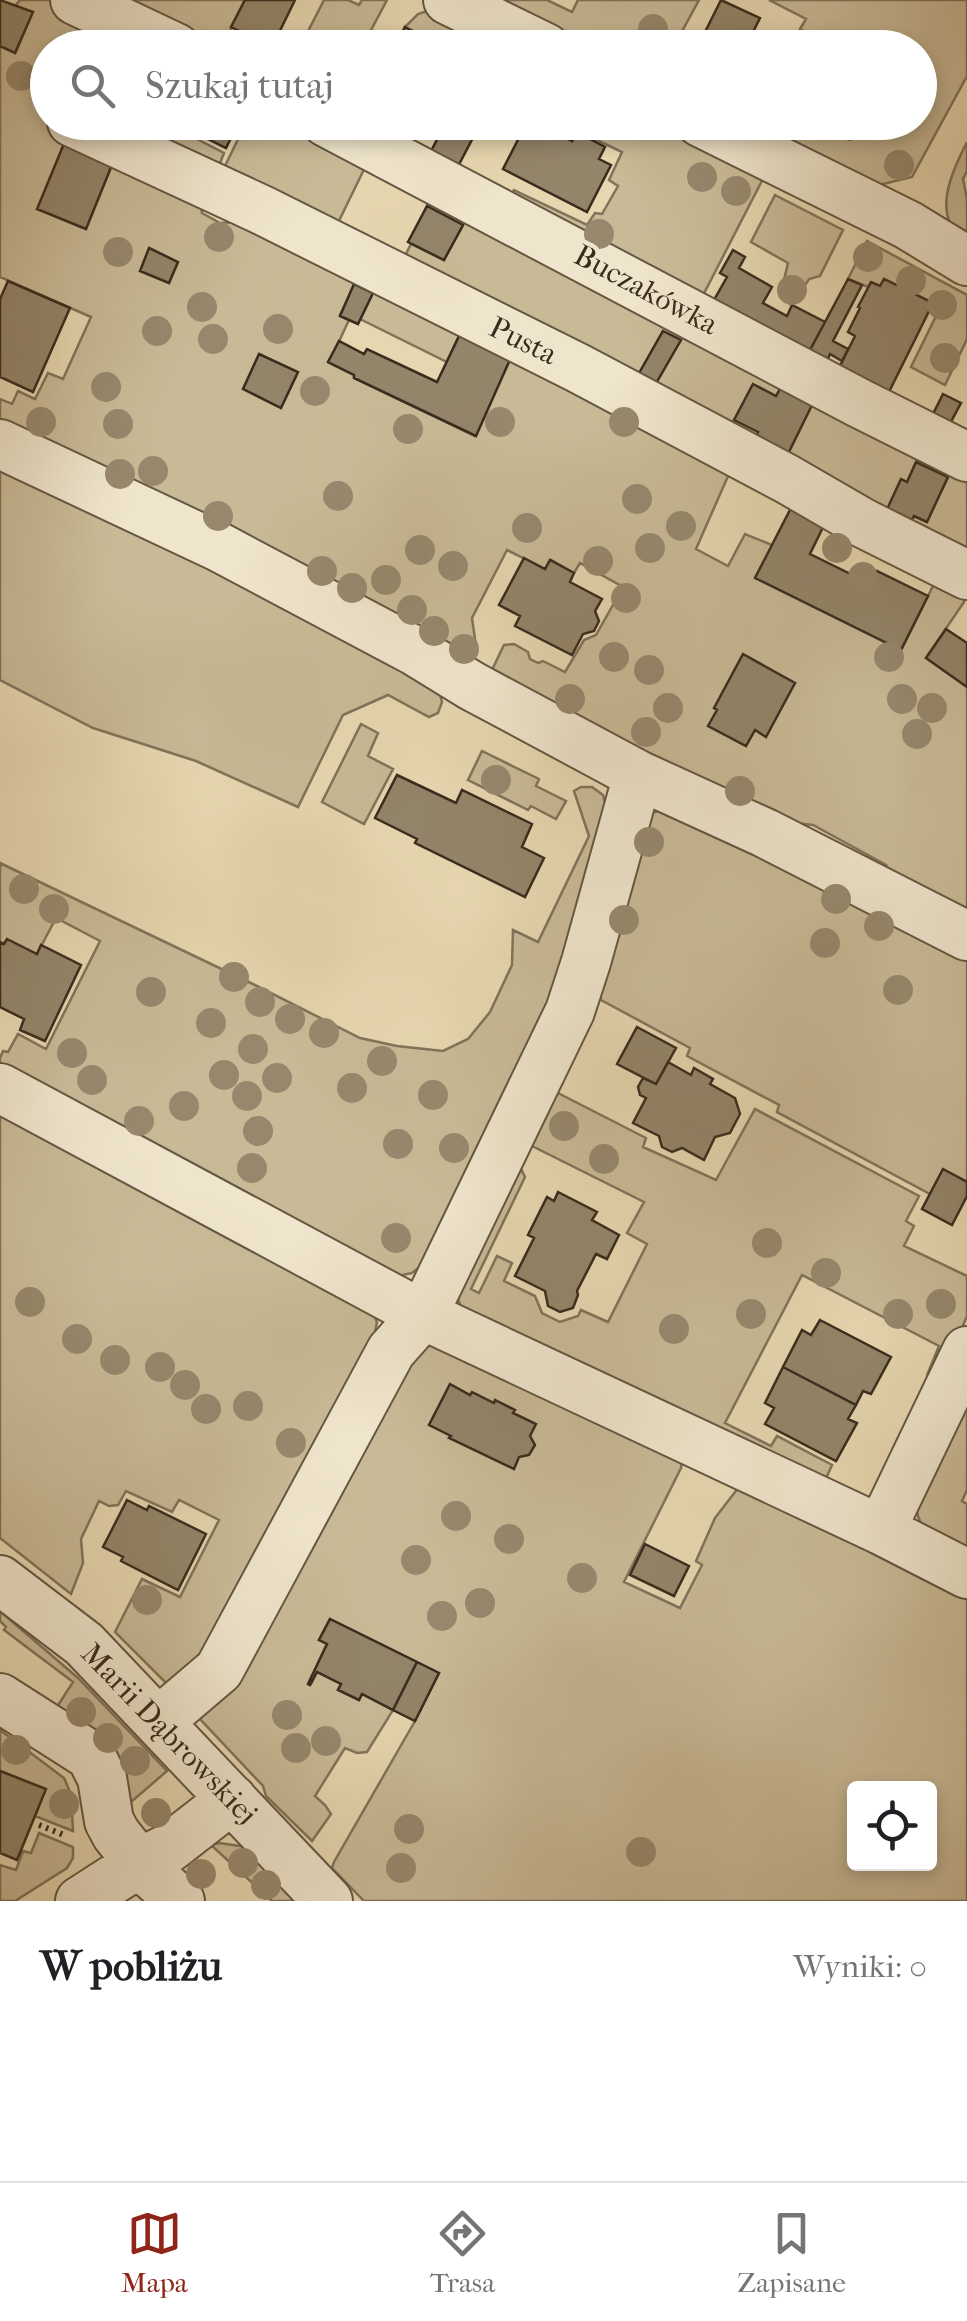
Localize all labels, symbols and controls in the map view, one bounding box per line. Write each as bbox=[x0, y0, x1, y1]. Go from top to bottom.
search box bbox=[30, 30, 937, 140]
icon: search bbox=[65, 58, 120, 113]
text: Szukaj tutaj bbox=[145, 63, 334, 108]
street label: Buczakówka bbox=[568, 238, 725, 343]
street label: Pusta bbox=[484, 310, 563, 373]
street label: Marii Dąbrowskiej bbox=[74, 1636, 264, 1832]
map controls bbox=[847, 1781, 937, 1871]
button: locate bbox=[847, 1781, 937, 1871]
text: W pobliżu bbox=[40, 1942, 222, 1991]
text: Wyniki: 0 bbox=[793, 1948, 927, 1985]
tab: Mapa bbox=[121, 2206, 188, 2299]
tab: Trasa bbox=[430, 2206, 495, 2299]
tab: Zapisane bbox=[737, 2206, 846, 2299]

